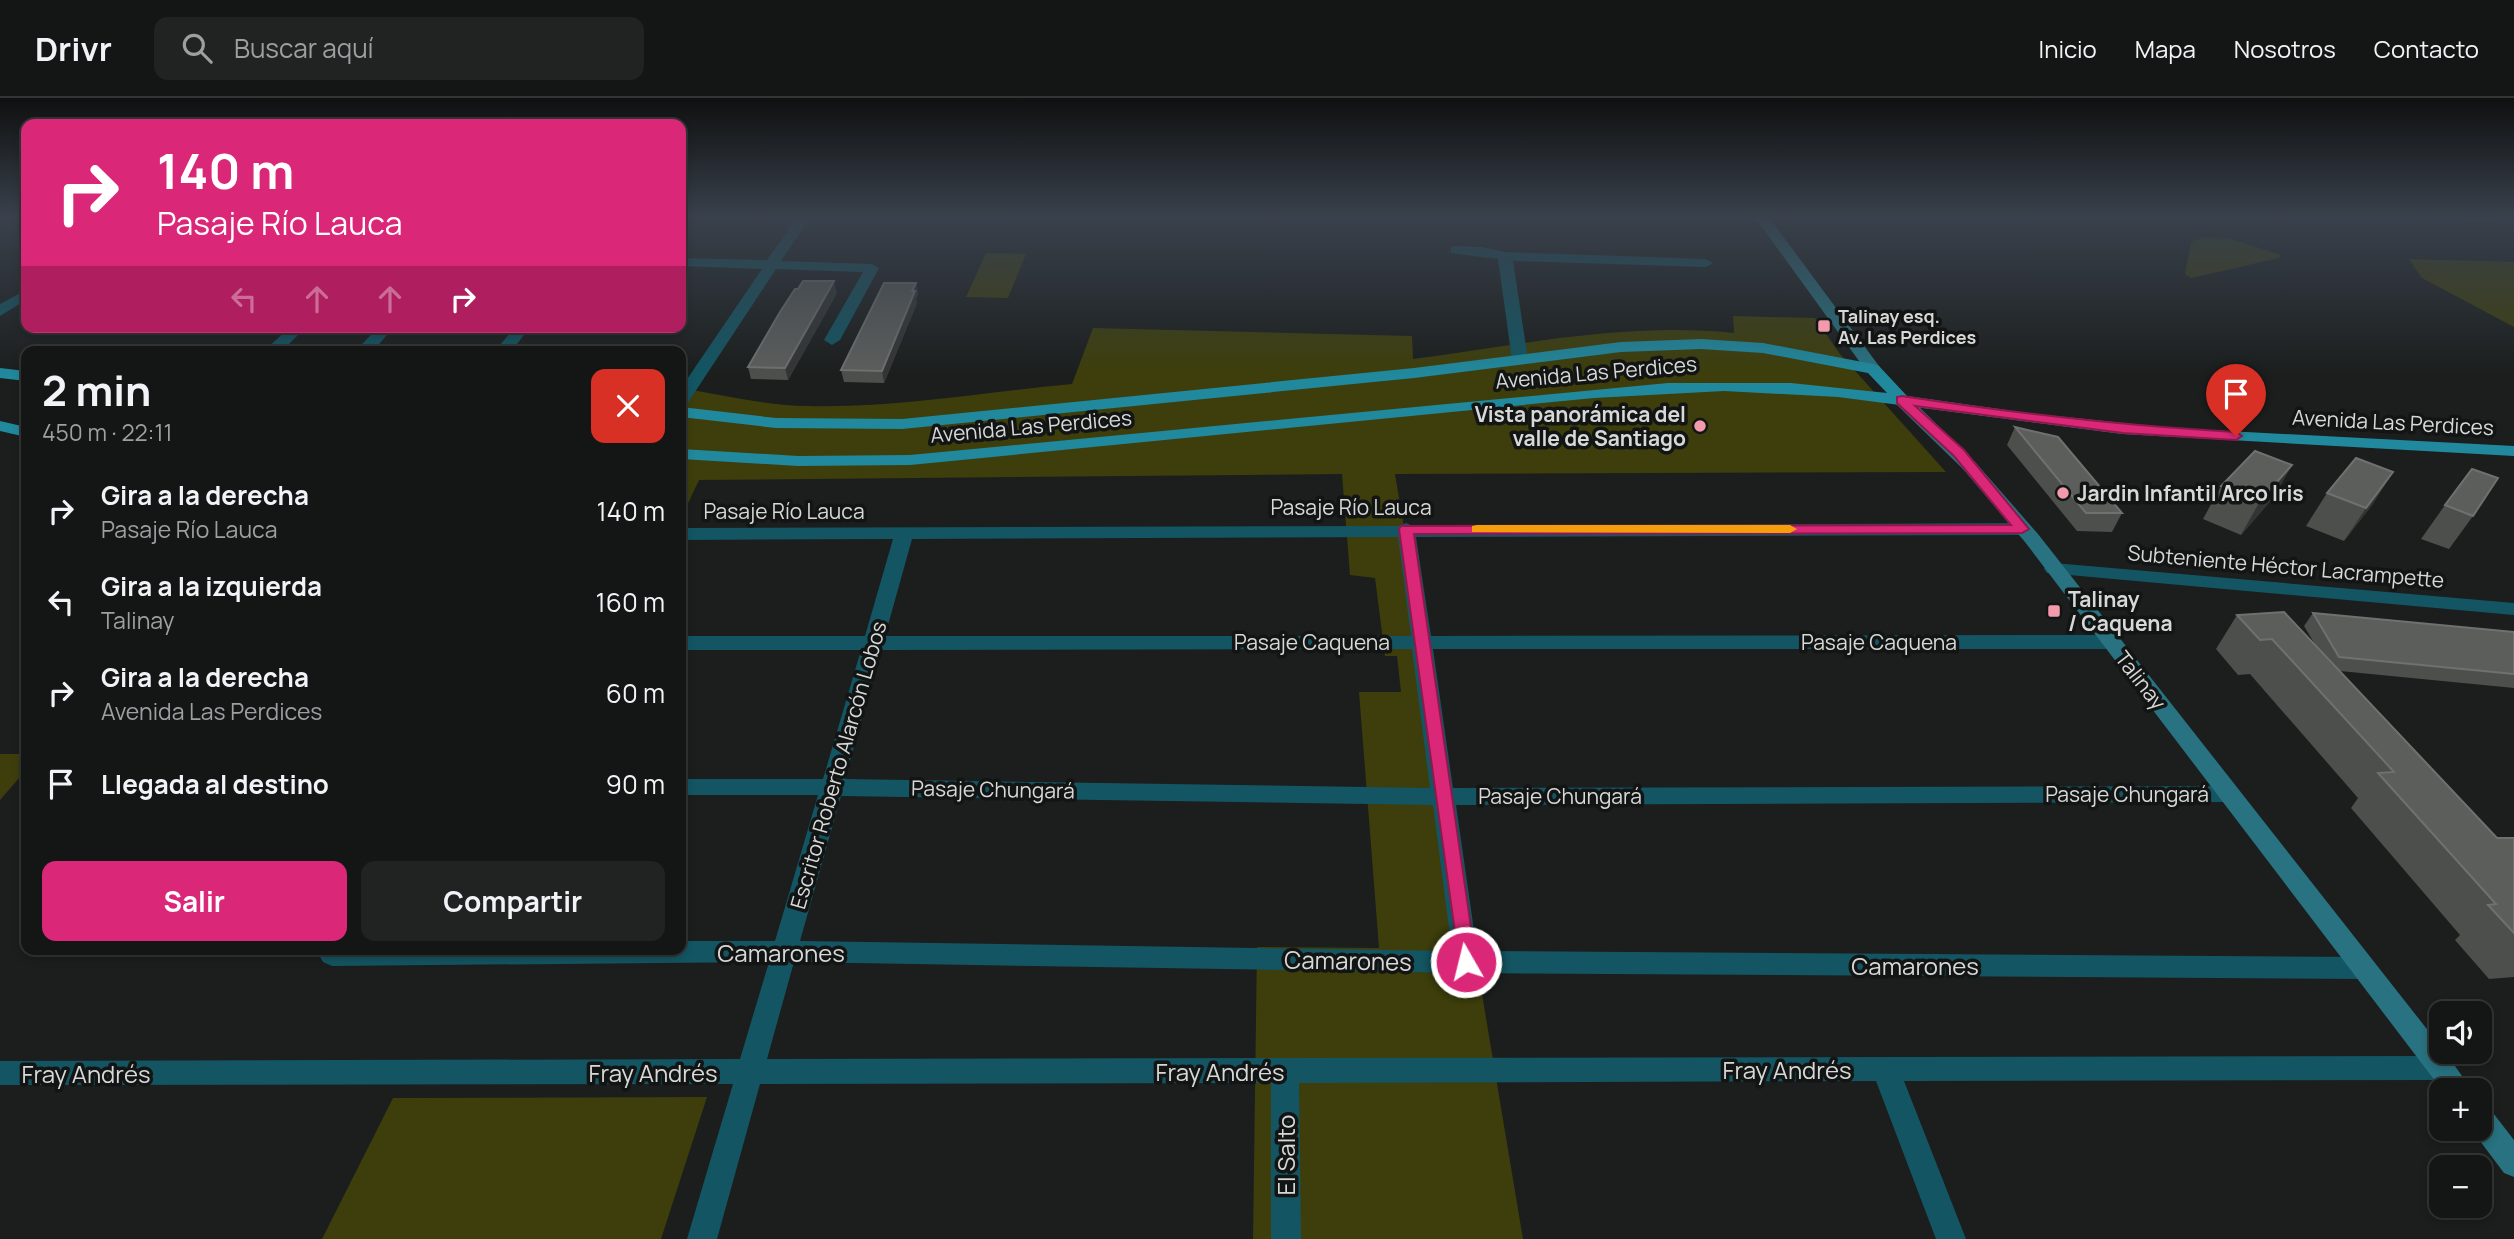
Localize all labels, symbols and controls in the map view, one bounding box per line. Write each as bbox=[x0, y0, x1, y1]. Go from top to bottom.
search box bbox=[154, 17, 644, 80]
text: Drivr bbox=[35, 26, 112, 71]
icon: search bbox=[178, 29, 216, 67]
text: Buscar aquí bbox=[234, 30, 374, 66]
text: Inicio bbox=[2039, 32, 2097, 65]
text: Mapa bbox=[2135, 32, 2196, 65]
text: Nosotros bbox=[2234, 32, 2336, 65]
text: Contacto bbox=[2374, 32, 2479, 65]
text: 140 m bbox=[157, 137, 294, 204]
icon: right bbox=[42, 147, 133, 238]
text: Pasaje Río Lauca bbox=[157, 201, 403, 245]
icon: left bbox=[225, 280, 263, 318]
icon: ahead bbox=[298, 280, 336, 318]
icon: ahead bbox=[371, 280, 409, 318]
icon: right bbox=[444, 280, 482, 318]
place label: Talinay esq. Av. Las Perdices bbox=[1838, 304, 1977, 349]
marker: Talinay esq. Av. Las Perdices bbox=[1816, 318, 1832, 334]
street label: Avenida Las Perdices bbox=[1494, 349, 1698, 395]
text: 2 min bbox=[42, 361, 151, 419]
pin bbox=[2206, 364, 2266, 436]
button: close bbox=[591, 369, 665, 443]
icon: arrive bbox=[2217, 375, 2255, 413]
place label: Vista panorámica del valle de Santiago bbox=[1475, 400, 1686, 452]
street label: Avenida Las Perdices bbox=[929, 403, 1133, 449]
street label: Avenida Las Perdices bbox=[2291, 403, 2495, 441]
text: 450 m · 22:11 bbox=[42, 416, 172, 448]
marker: Vista panorámica del valle de Santiago bbox=[1692, 418, 1708, 434]
text: Gira a la derecha bbox=[101, 477, 309, 513]
place label: Jardin Infantil Arco Iris bbox=[2077, 479, 2304, 507]
marker: Jardin Infantil Arco Iris bbox=[2055, 485, 2071, 501]
icon: right bbox=[42, 492, 80, 530]
text: 140 m bbox=[596, 493, 665, 529]
street label: Pasaje Río Lauca bbox=[1270, 493, 1432, 521]
street label: Pasaje Río Lauca bbox=[703, 497, 865, 525]
text: Pasaje Río Lauca bbox=[101, 513, 277, 545]
street label: Subteniente Héctor Lacrampette bbox=[2127, 538, 2445, 594]
text: Gira a la izquierda bbox=[101, 568, 322, 604]
icon: left bbox=[42, 583, 80, 621]
text: 160 m bbox=[596, 584, 665, 620]
place label: Talinay / Caquena bbox=[2068, 585, 2173, 637]
marker: Talinay / Caquena bbox=[2046, 603, 2062, 619]
text: Talinay bbox=[101, 604, 175, 636]
street label: Escritor Roberto Alarcón Lobos bbox=[783, 618, 893, 912]
street label: Pasaje Caquena bbox=[1234, 628, 1390, 656]
street label: Pasaje Caquena bbox=[1801, 628, 1957, 656]
street label: Talinay bbox=[2109, 645, 2173, 715]
text: Gira a la derecha bbox=[101, 659, 309, 695]
icon: right bbox=[42, 674, 80, 712]
text: 60 m bbox=[606, 675, 665, 711]
text: Avenida Las Perdices bbox=[101, 695, 322, 727]
icon: arrive bbox=[42, 765, 80, 803]
text: Llegada al destino bbox=[101, 766, 329, 802]
text: 90 m bbox=[606, 766, 665, 802]
street label: Pasaje Chungará bbox=[911, 774, 1075, 804]
street label: Pasaje Chungará bbox=[2045, 780, 2209, 808]
street label: Pasaje Chungará bbox=[1478, 782, 1642, 810]
button: Salir bbox=[42, 861, 347, 941]
button: Compartir bbox=[361, 861, 665, 941]
position arrow bbox=[1429, 925, 1503, 999]
street label: Camarones bbox=[717, 936, 845, 969]
street label: Camarones bbox=[1284, 942, 1412, 978]
street label: Camarones bbox=[1851, 949, 1979, 982]
map controls bbox=[2429, 1001, 2492, 1218]
button: sound bbox=[2429, 1001, 2492, 1064]
street label: Fray Andrés bbox=[1722, 1053, 1852, 1086]
street label: Fray Andrés bbox=[1155, 1055, 1285, 1088]
street label: Fray Andrés bbox=[588, 1056, 718, 1089]
street label: Fray Andrés bbox=[21, 1057, 151, 1090]
button: + bbox=[2429, 1078, 2492, 1141]
street label: El Salto bbox=[1269, 1114, 1302, 1196]
button: − bbox=[2429, 1155, 2492, 1218]

